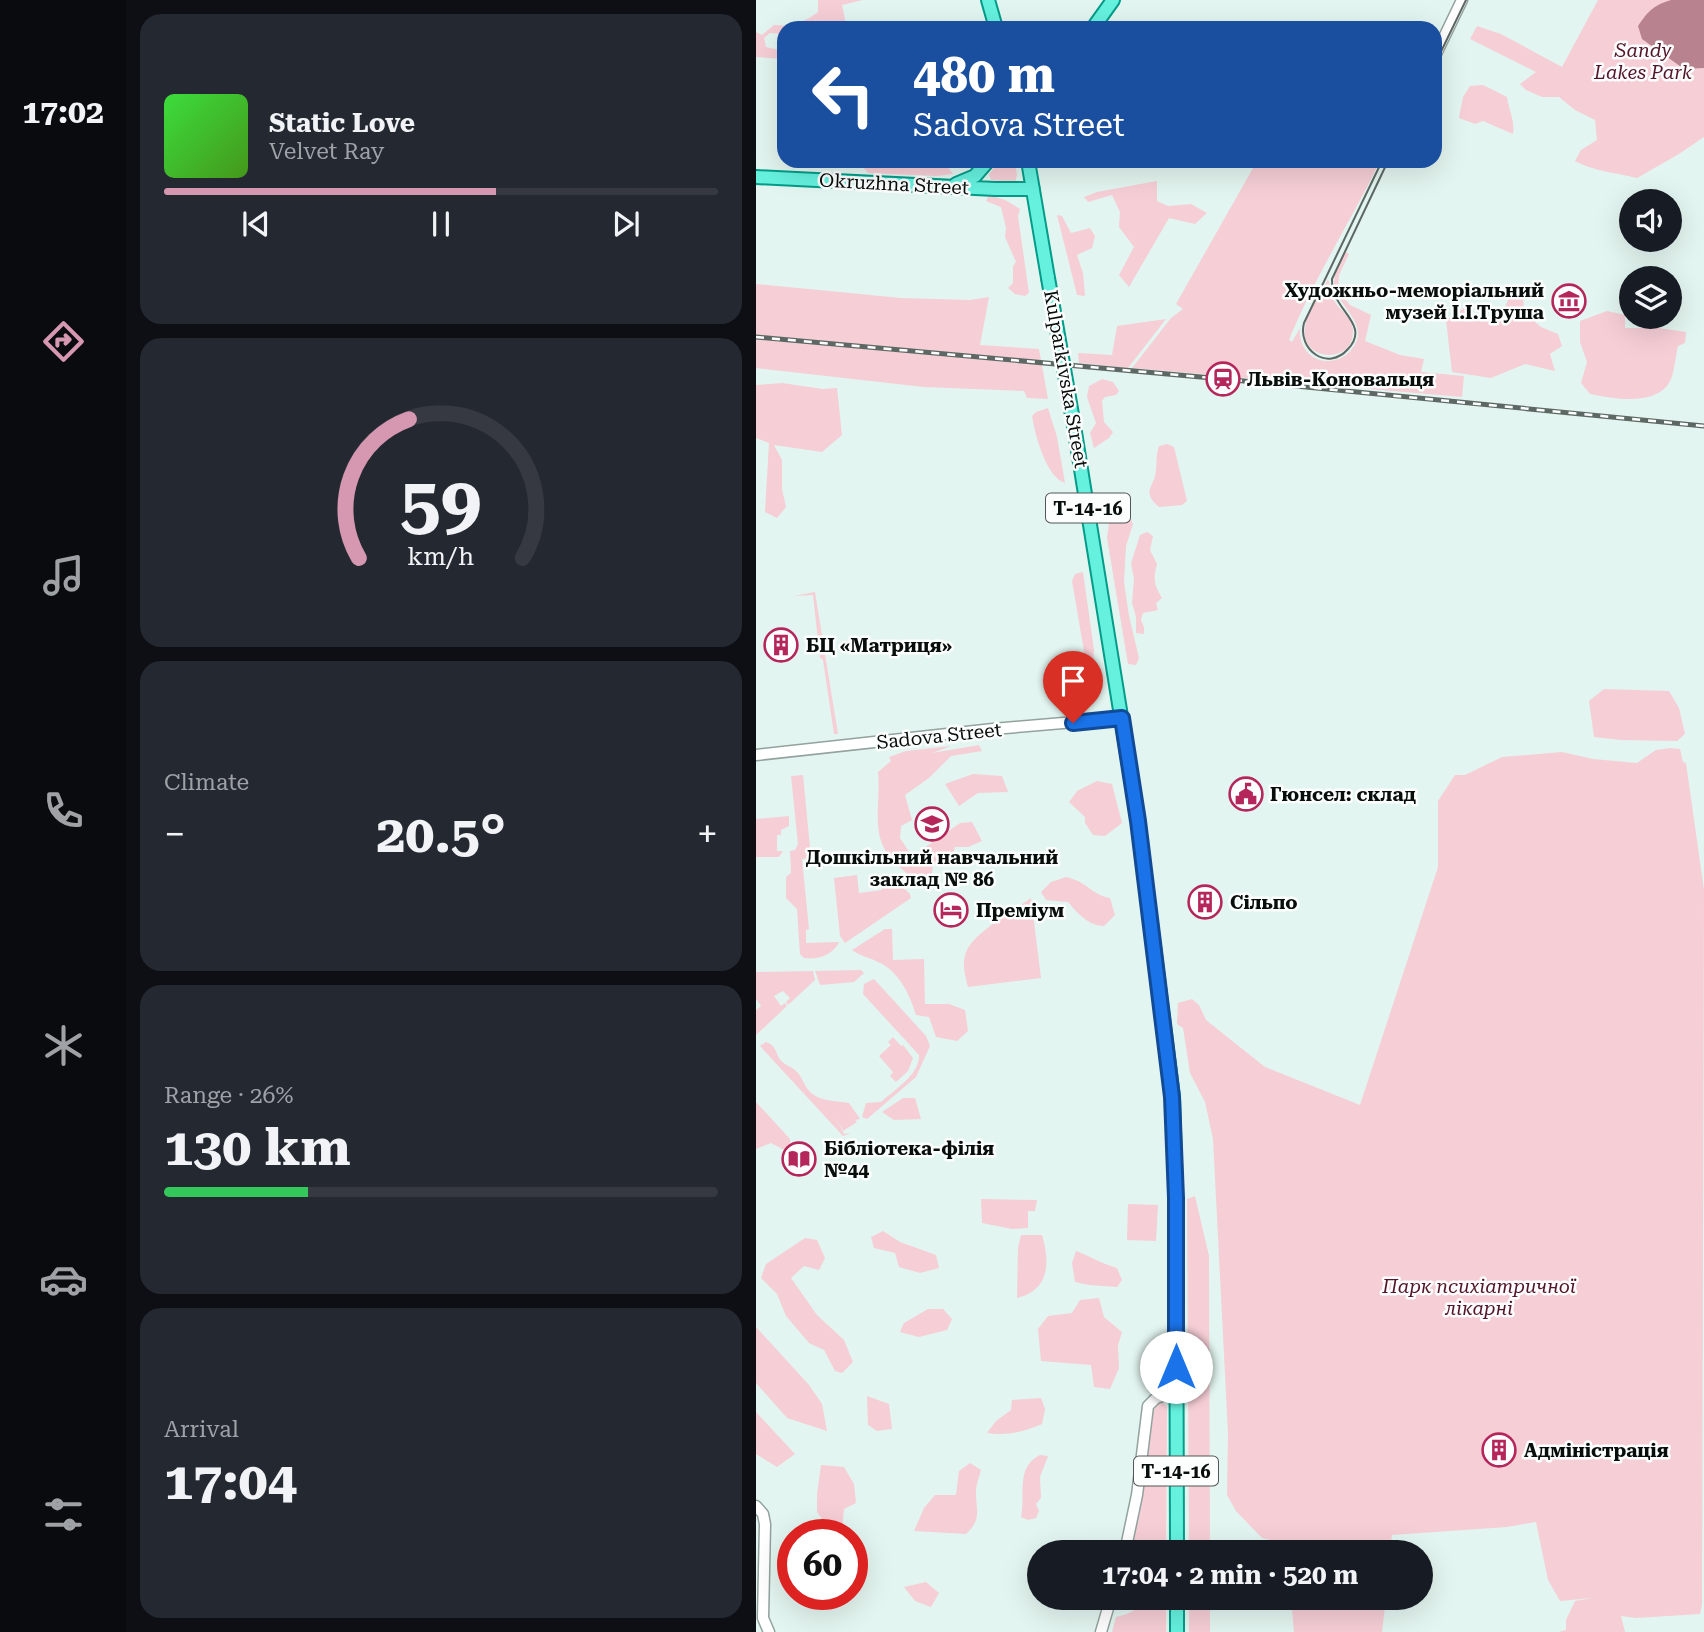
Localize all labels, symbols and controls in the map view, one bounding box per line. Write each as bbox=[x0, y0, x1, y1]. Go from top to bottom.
park label: Sandy Lakes Park bbox=[1593, 39, 1693, 84]
text: 480 m bbox=[913, 47, 1055, 104]
icon: left bbox=[798, 49, 889, 140]
text: 17:02 bbox=[22, 93, 104, 131]
text: Sadova Street bbox=[913, 106, 1125, 144]
text: Static Love bbox=[269, 108, 415, 138]
text: Velvet Ray bbox=[269, 138, 384, 165]
street label: Okruzhna Street bbox=[819, 169, 969, 199]
map controls bbox=[1619, 189, 1682, 329]
button: sound bbox=[1619, 189, 1682, 252]
icon: previous bbox=[237, 205, 275, 243]
icon: pause bbox=[422, 205, 460, 243]
icon: next bbox=[607, 205, 645, 243]
button: layers bbox=[1619, 266, 1682, 329]
place label: Художньо-меморіальний музей І.І.Труша bbox=[1284, 279, 1544, 324]
museum icon: Художньо-меморіальний музей І.І.Труша bbox=[1550, 282, 1588, 320]
street label: Kulparkivska Street bbox=[1039, 288, 1093, 470]
icon: directions bbox=[39, 317, 88, 366]
station icon: Львів-Коновальця bbox=[1204, 360, 1242, 398]
place label: Львів-Коновальця bbox=[1247, 368, 1434, 391]
text: 59 bbox=[400, 462, 482, 547]
road number: Т-14-16 bbox=[1046, 494, 1130, 522]
text: km/h bbox=[408, 542, 474, 571]
icon: music bbox=[39, 551, 88, 600]
building icon: БЦ «Матриця» bbox=[762, 626, 800, 664]
place label: БЦ «Матриця» bbox=[806, 634, 952, 657]
pin bbox=[1043, 651, 1103, 723]
icon: arrive bbox=[1054, 662, 1092, 700]
street label: Sadova Street bbox=[875, 718, 1003, 754]
text: Climate bbox=[164, 769, 249, 796]
public building icon: Гюнсел: склад bbox=[1227, 775, 1265, 813]
place label: Гюнсел: склад bbox=[1270, 783, 1416, 806]
icon: phone bbox=[39, 786, 88, 835]
text: 20.5° bbox=[376, 804, 506, 865]
school or university icon: Дошкільний навчальний заклад № 86 bbox=[913, 805, 951, 843]
text: − bbox=[164, 812, 185, 856]
text: + bbox=[697, 812, 718, 856]
place label: Дошкільний навчальний заклад № 86 bbox=[806, 846, 1058, 891]
building icon: Сільпо bbox=[1186, 883, 1224, 921]
hotel icon: Преміум bbox=[932, 891, 970, 929]
place label: Сільпо bbox=[1230, 891, 1298, 914]
place label: Преміум bbox=[976, 899, 1064, 922]
icon: climate bbox=[39, 1021, 88, 1070]
text: Range · 26% bbox=[164, 1082, 293, 1109]
text: 130 km bbox=[164, 1117, 351, 1178]
place label: Бібліотека-філія №44 bbox=[824, 1137, 994, 1182]
library icon: Бібліотека-філія №44 bbox=[780, 1140, 818, 1178]
icon: car bbox=[39, 1255, 88, 1304]
park label: Парк психіатричної лікарні bbox=[1381, 1275, 1577, 1320]
position arrow bbox=[1139, 1330, 1213, 1404]
text: Arrival bbox=[164, 1416, 239, 1443]
building icon: Адміністрація bbox=[1480, 1431, 1518, 1469]
place label: Адміністрація bbox=[1524, 1439, 1669, 1462]
text: 17:04 bbox=[164, 1451, 297, 1512]
road number: Т-14-16 bbox=[1134, 1456, 1218, 1486]
icon: filters bbox=[39, 1490, 88, 1539]
speed limit sign: 60 bbox=[777, 1519, 868, 1610]
text: 17:04 · 2 min · 520 m bbox=[1102, 1560, 1358, 1590]

